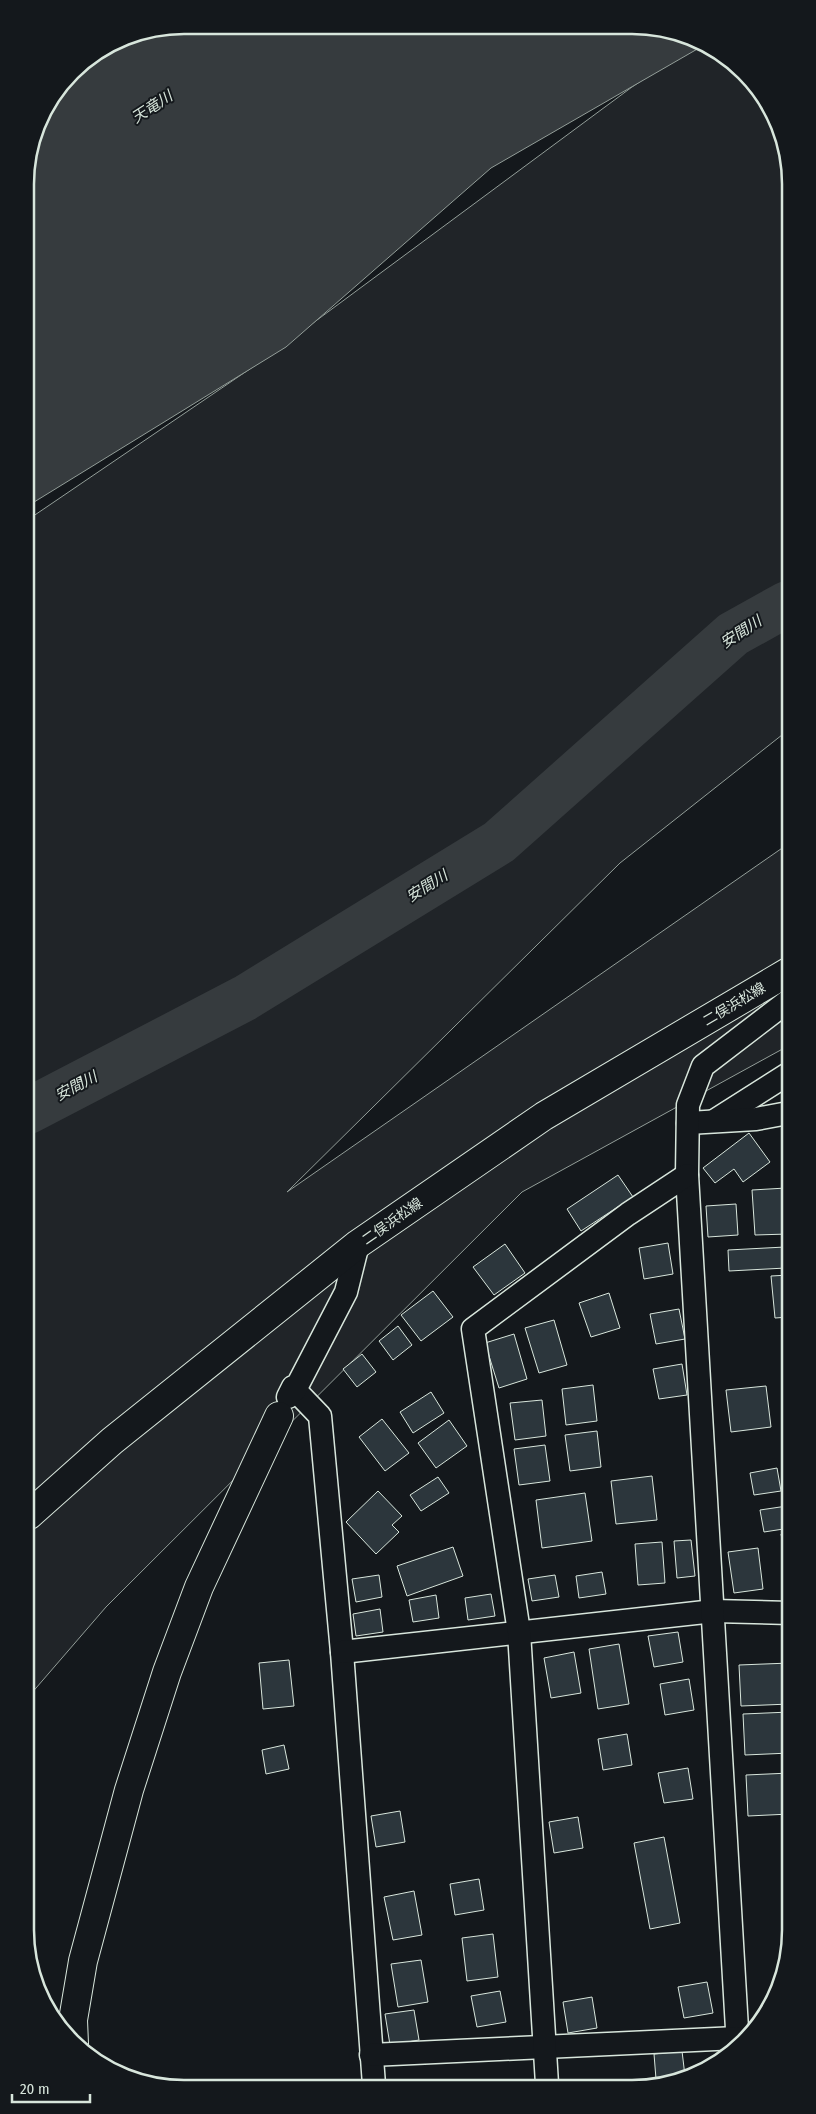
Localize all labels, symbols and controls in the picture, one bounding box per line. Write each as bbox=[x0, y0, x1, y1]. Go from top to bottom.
water label: 天竜川 bbox=[128, 86, 177, 127]
water label: 安間川 bbox=[717, 611, 766, 652]
water label: 安間川 bbox=[403, 865, 453, 906]
street label: 二俣浜松線 bbox=[700, 979, 769, 1030]
water label: 安間川 bbox=[52, 1067, 102, 1105]
street label: 二俣浜松線 bbox=[359, 1194, 426, 1248]
scale bar bbox=[12, 2072, 90, 2104]
text: 20 m bbox=[20, 2080, 50, 2098]

